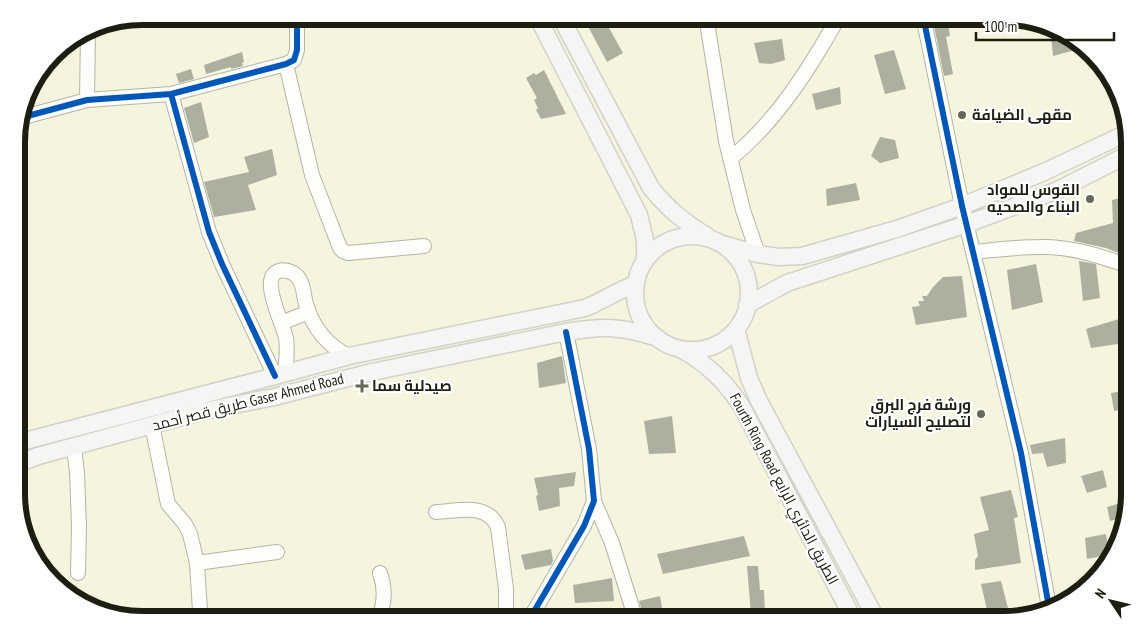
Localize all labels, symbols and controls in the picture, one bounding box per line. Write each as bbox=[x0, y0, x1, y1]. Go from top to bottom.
scale bar bbox=[976, 10, 1114, 42]
text: 100 m bbox=[984, 17, 1017, 36]
place label: مقهى الضيافة bbox=[972, 105, 1072, 124]
marker: مقهى الضيافة bbox=[956, 109, 968, 121]
place label: القوس للمواد البناء والصحيه bbox=[987, 180, 1080, 216]
marker: القوس للمواد البناء والصحيه bbox=[1084, 193, 1096, 205]
street label: طريق قصر أحمد Gaser Ahmed Road bbox=[150, 369, 346, 435]
place label: صيدلية سما bbox=[372, 376, 452, 395]
marker: صيدلية سما bbox=[356, 380, 368, 392]
street label: Fourth Ring Road الطريق الدائري الرابع bbox=[723, 390, 843, 589]
place label: ورشة فرج البرق لتصليح السيارات bbox=[865, 395, 971, 432]
marker: ورشة فرج البرق لتصليح السيارات bbox=[975, 408, 987, 420]
north arrow bbox=[1086, 576, 1136, 626]
text: N bbox=[1091, 585, 1110, 602]

